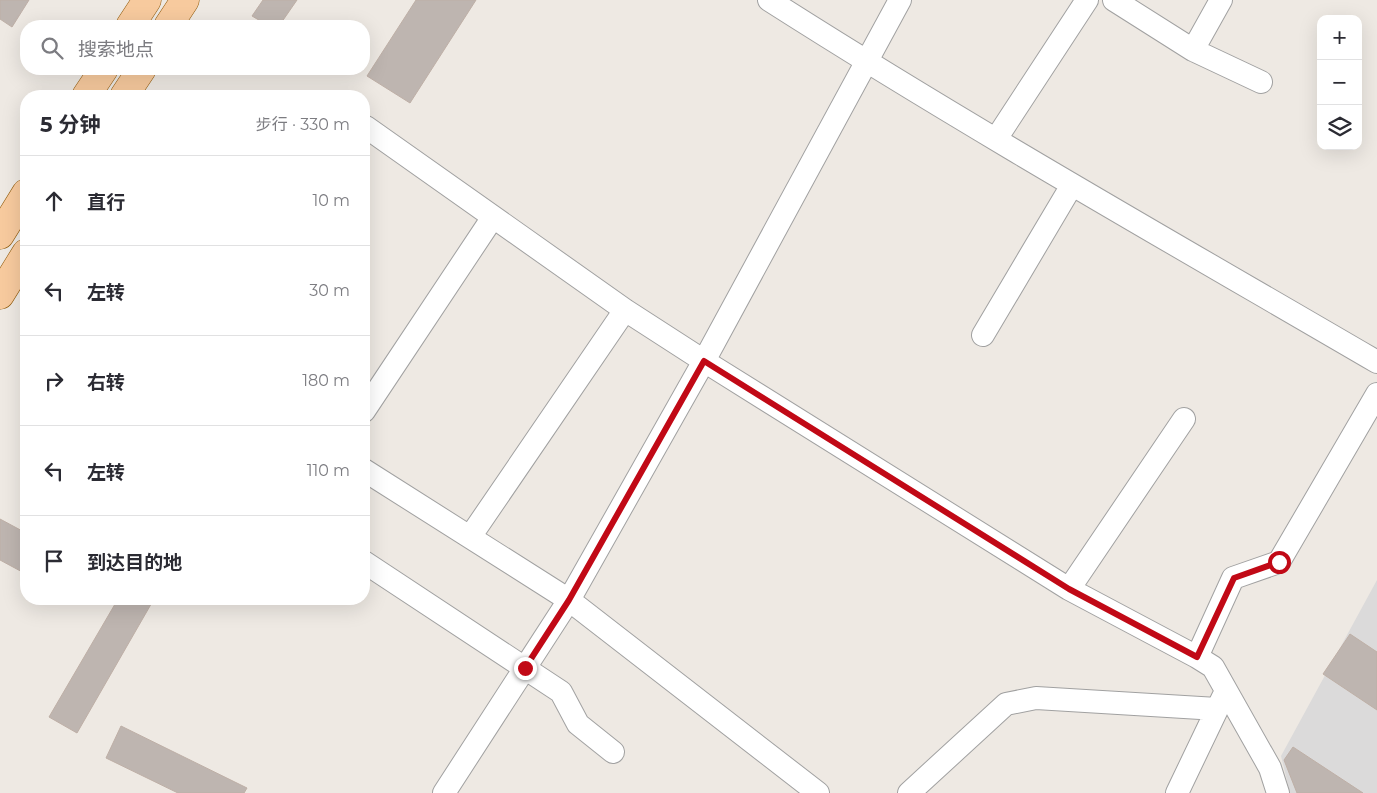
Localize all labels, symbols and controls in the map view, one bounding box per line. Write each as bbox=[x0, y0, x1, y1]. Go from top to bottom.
map controls bbox=[1317, 15, 1362, 150]
button: + bbox=[1317, 15, 1362, 60]
search box bbox=[20, 20, 370, 75]
icon: search bbox=[38, 34, 66, 62]
text: 搜索地点 bbox=[78, 38, 154, 61]
button: − bbox=[1317, 60, 1362, 105]
button: layers bbox=[1317, 105, 1362, 150]
text: 5 分钟 bbox=[40, 112, 100, 137]
text: 步行 · 330 m bbox=[256, 115, 350, 134]
icon: ahead bbox=[40, 187, 68, 215]
text: 直行 bbox=[87, 191, 125, 214]
text: 10 m bbox=[312, 191, 350, 210]
icon: left bbox=[40, 277, 68, 305]
text: 左转 bbox=[87, 281, 125, 304]
text: 30 m bbox=[309, 281, 350, 300]
icon: right bbox=[40, 367, 68, 395]
text: 右转 bbox=[87, 371, 125, 394]
text: 180 m bbox=[302, 371, 350, 390]
icon: left bbox=[40, 457, 68, 485]
text: 左转 bbox=[87, 461, 125, 484]
text: 110 m bbox=[307, 461, 350, 480]
icon: arrive bbox=[40, 547, 68, 575]
text: 到达目的地 bbox=[87, 551, 182, 574]
route start bbox=[1268, 551, 1291, 574]
route end bbox=[514, 657, 537, 680]

